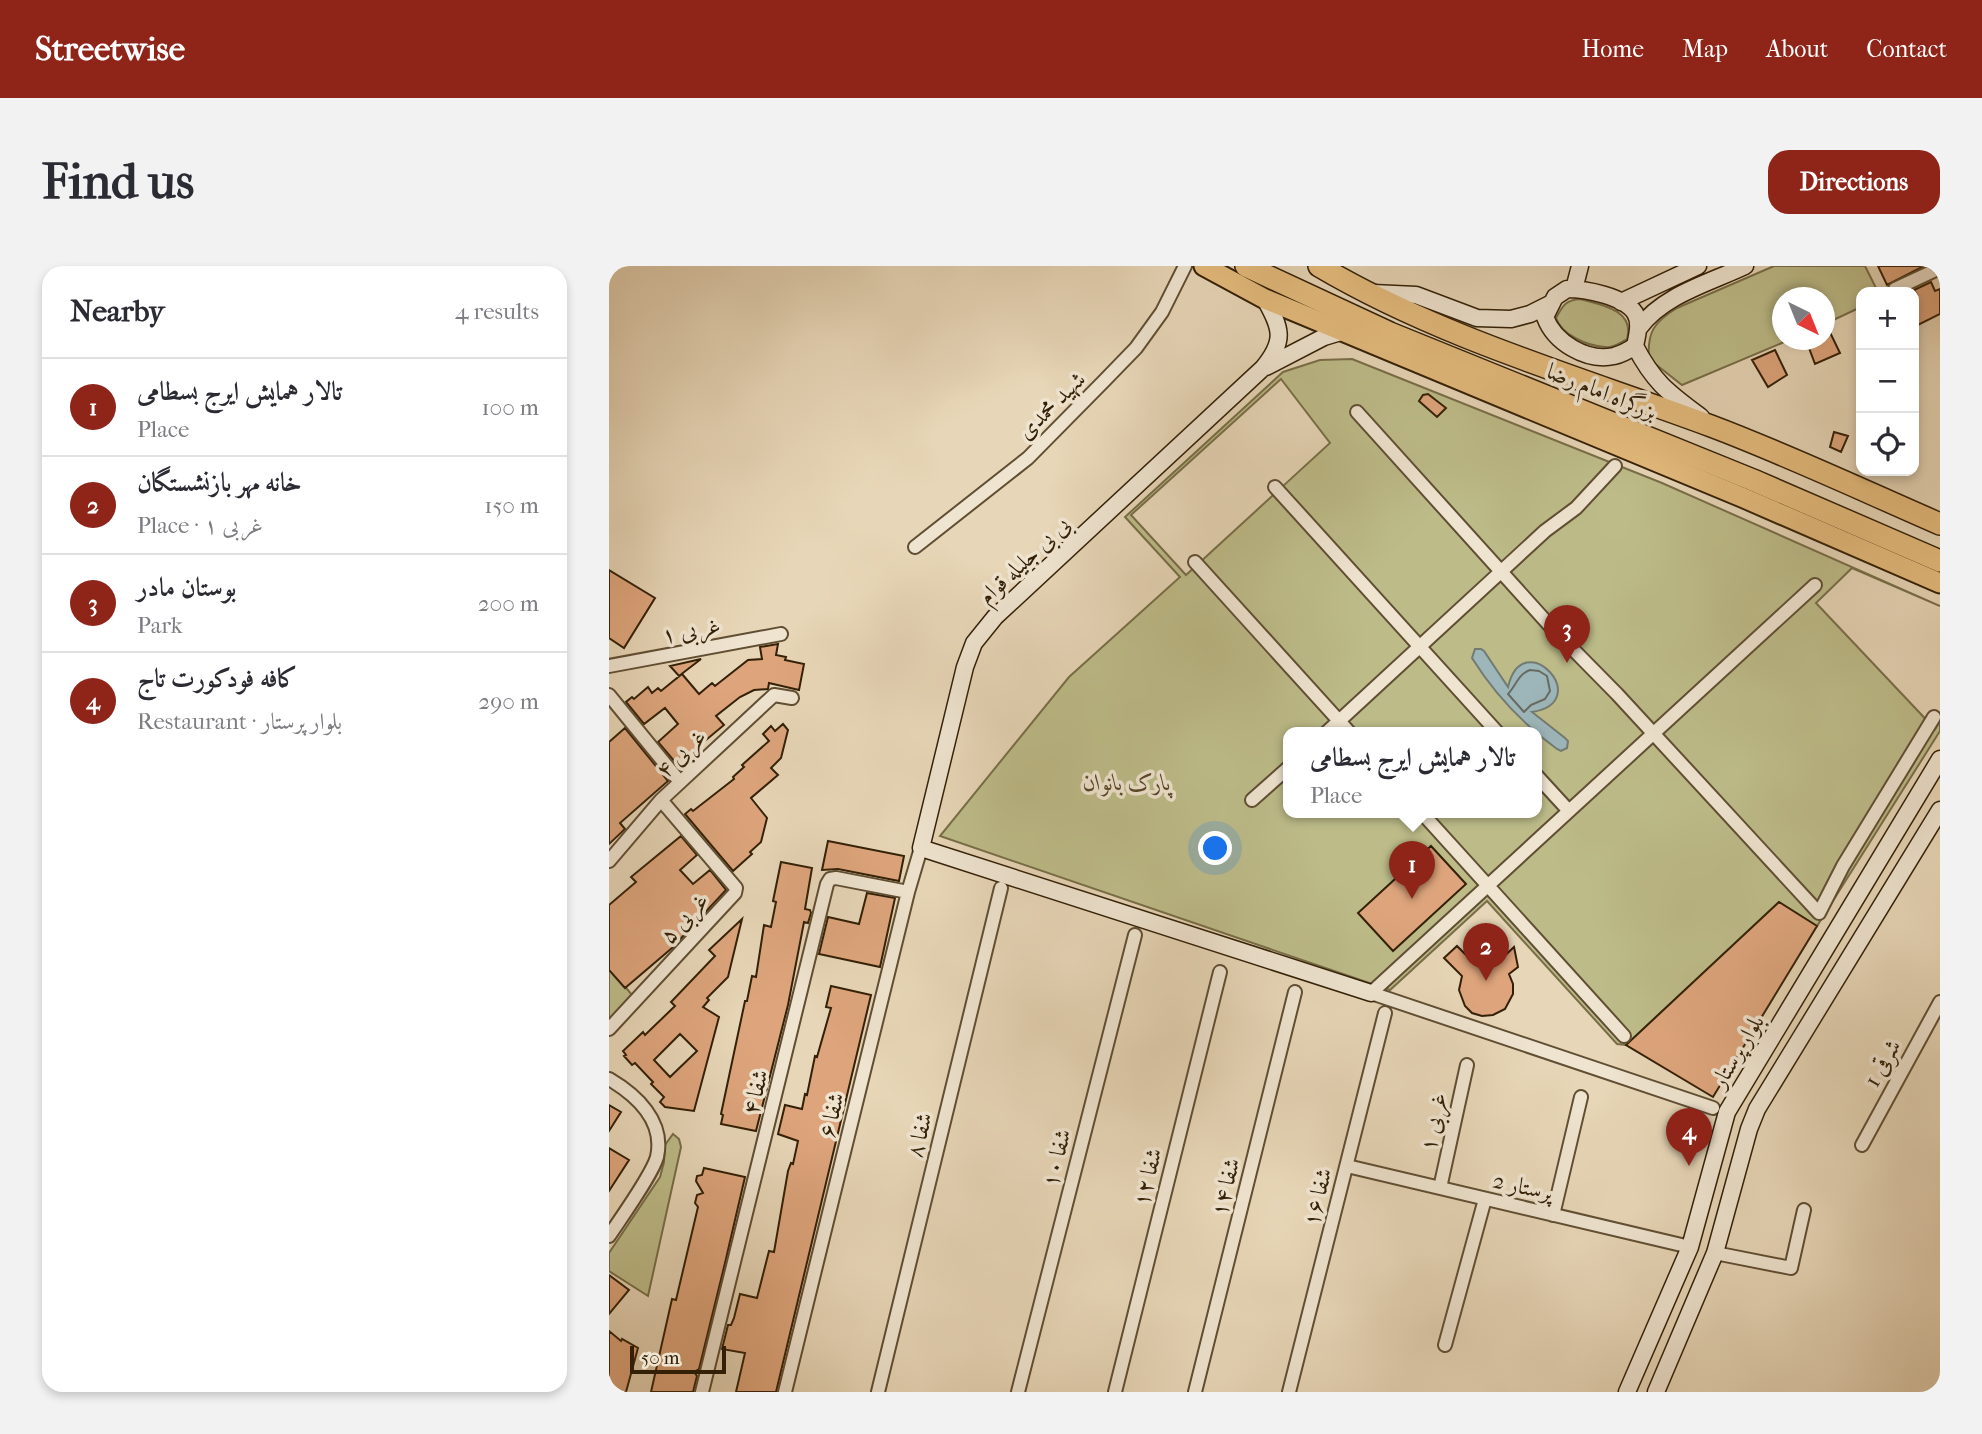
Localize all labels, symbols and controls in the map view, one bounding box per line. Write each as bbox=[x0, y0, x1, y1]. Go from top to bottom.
text: Streetwise bbox=[35, 30, 185, 69]
text: Home bbox=[1582, 35, 1644, 63]
text: Map bbox=[1682, 35, 1728, 63]
text: About bbox=[1766, 35, 1828, 63]
text: Contact bbox=[1866, 35, 1947, 63]
button: Directions bbox=[1768, 150, 1940, 214]
text: Find us bbox=[42, 153, 194, 211]
north arrow bbox=[1772, 287, 1835, 350]
map controls bbox=[1856, 287, 1919, 476]
button: + bbox=[1856, 287, 1919, 350]
text: Nearby bbox=[70, 294, 165, 329]
text: 4 results bbox=[455, 298, 539, 325]
button: − bbox=[1856, 350, 1919, 413]
street label: بزرگراه امام رضا bbox=[1541, 355, 1661, 431]
street label: شهید محمدی bbox=[1012, 366, 1092, 446]
text: تالار همایش ایرج بسطامی bbox=[137, 376, 342, 407]
text: 1 bbox=[89, 394, 97, 421]
text: 100 m bbox=[481, 394, 539, 421]
button: locate bbox=[1856, 413, 1919, 476]
text: Place bbox=[137, 416, 189, 443]
text: خانه مهر بازنشستگان bbox=[137, 467, 302, 498]
text: 2 bbox=[87, 492, 99, 519]
text: 150 m bbox=[484, 492, 539, 519]
street label: بی بی جلیله قوام bbox=[973, 511, 1080, 614]
text: Place · ۱ غربی bbox=[137, 512, 263, 539]
text: بوستان مادر bbox=[137, 572, 237, 603]
text: 3 bbox=[88, 590, 98, 617]
text: 200 m bbox=[478, 590, 539, 617]
pin: 3 bbox=[1544, 605, 1590, 663]
text: Park bbox=[137, 612, 183, 639]
street label: غربی ۱ bbox=[660, 612, 723, 651]
text: کافه فودکورت تاج bbox=[137, 663, 298, 694]
text: 4 bbox=[86, 688, 100, 715]
text: 290 m bbox=[478, 688, 539, 715]
text: Restaurant · بلوار پرستار bbox=[137, 708, 342, 735]
street label: غربی ۴ bbox=[651, 723, 714, 785]
popup bbox=[1283, 727, 1542, 818]
text: تالار همایش ایرج بسطامی bbox=[1310, 742, 1515, 773]
park label: پارک بانوان bbox=[1083, 769, 1173, 799]
text: Place bbox=[1310, 782, 1362, 809]
your location bbox=[1198, 831, 1232, 865]
pin: 1 bbox=[1389, 841, 1435, 899]
street label: غربی ۵ bbox=[654, 888, 716, 951]
pin: 2 bbox=[1463, 923, 1509, 981]
street label: بلوار پرستار bbox=[1704, 1010, 1771, 1095]
street label: شرقی 1 bbox=[1858, 1035, 1908, 1093]
street label: شفا ۴ bbox=[737, 1067, 774, 1117]
street label: شفا ۶ bbox=[813, 1090, 850, 1140]
street label: ۱ غربی bbox=[1414, 1090, 1455, 1154]
pin: 4 bbox=[1666, 1108, 1712, 1166]
street label: شفا ۸ bbox=[901, 1110, 938, 1160]
street label: شفا ۱۰ bbox=[1036, 1126, 1077, 1190]
street label: شفا ۱۲ bbox=[1127, 1145, 1168, 1209]
street label: شفا ۱۴ bbox=[1205, 1155, 1246, 1219]
street label: شفا ۱۶ bbox=[1297, 1165, 1338, 1229]
street label: پرستار 2 bbox=[1490, 1166, 1557, 1208]
scale bar bbox=[630, 1343, 726, 1375]
text: 50 m bbox=[641, 1347, 680, 1369]

